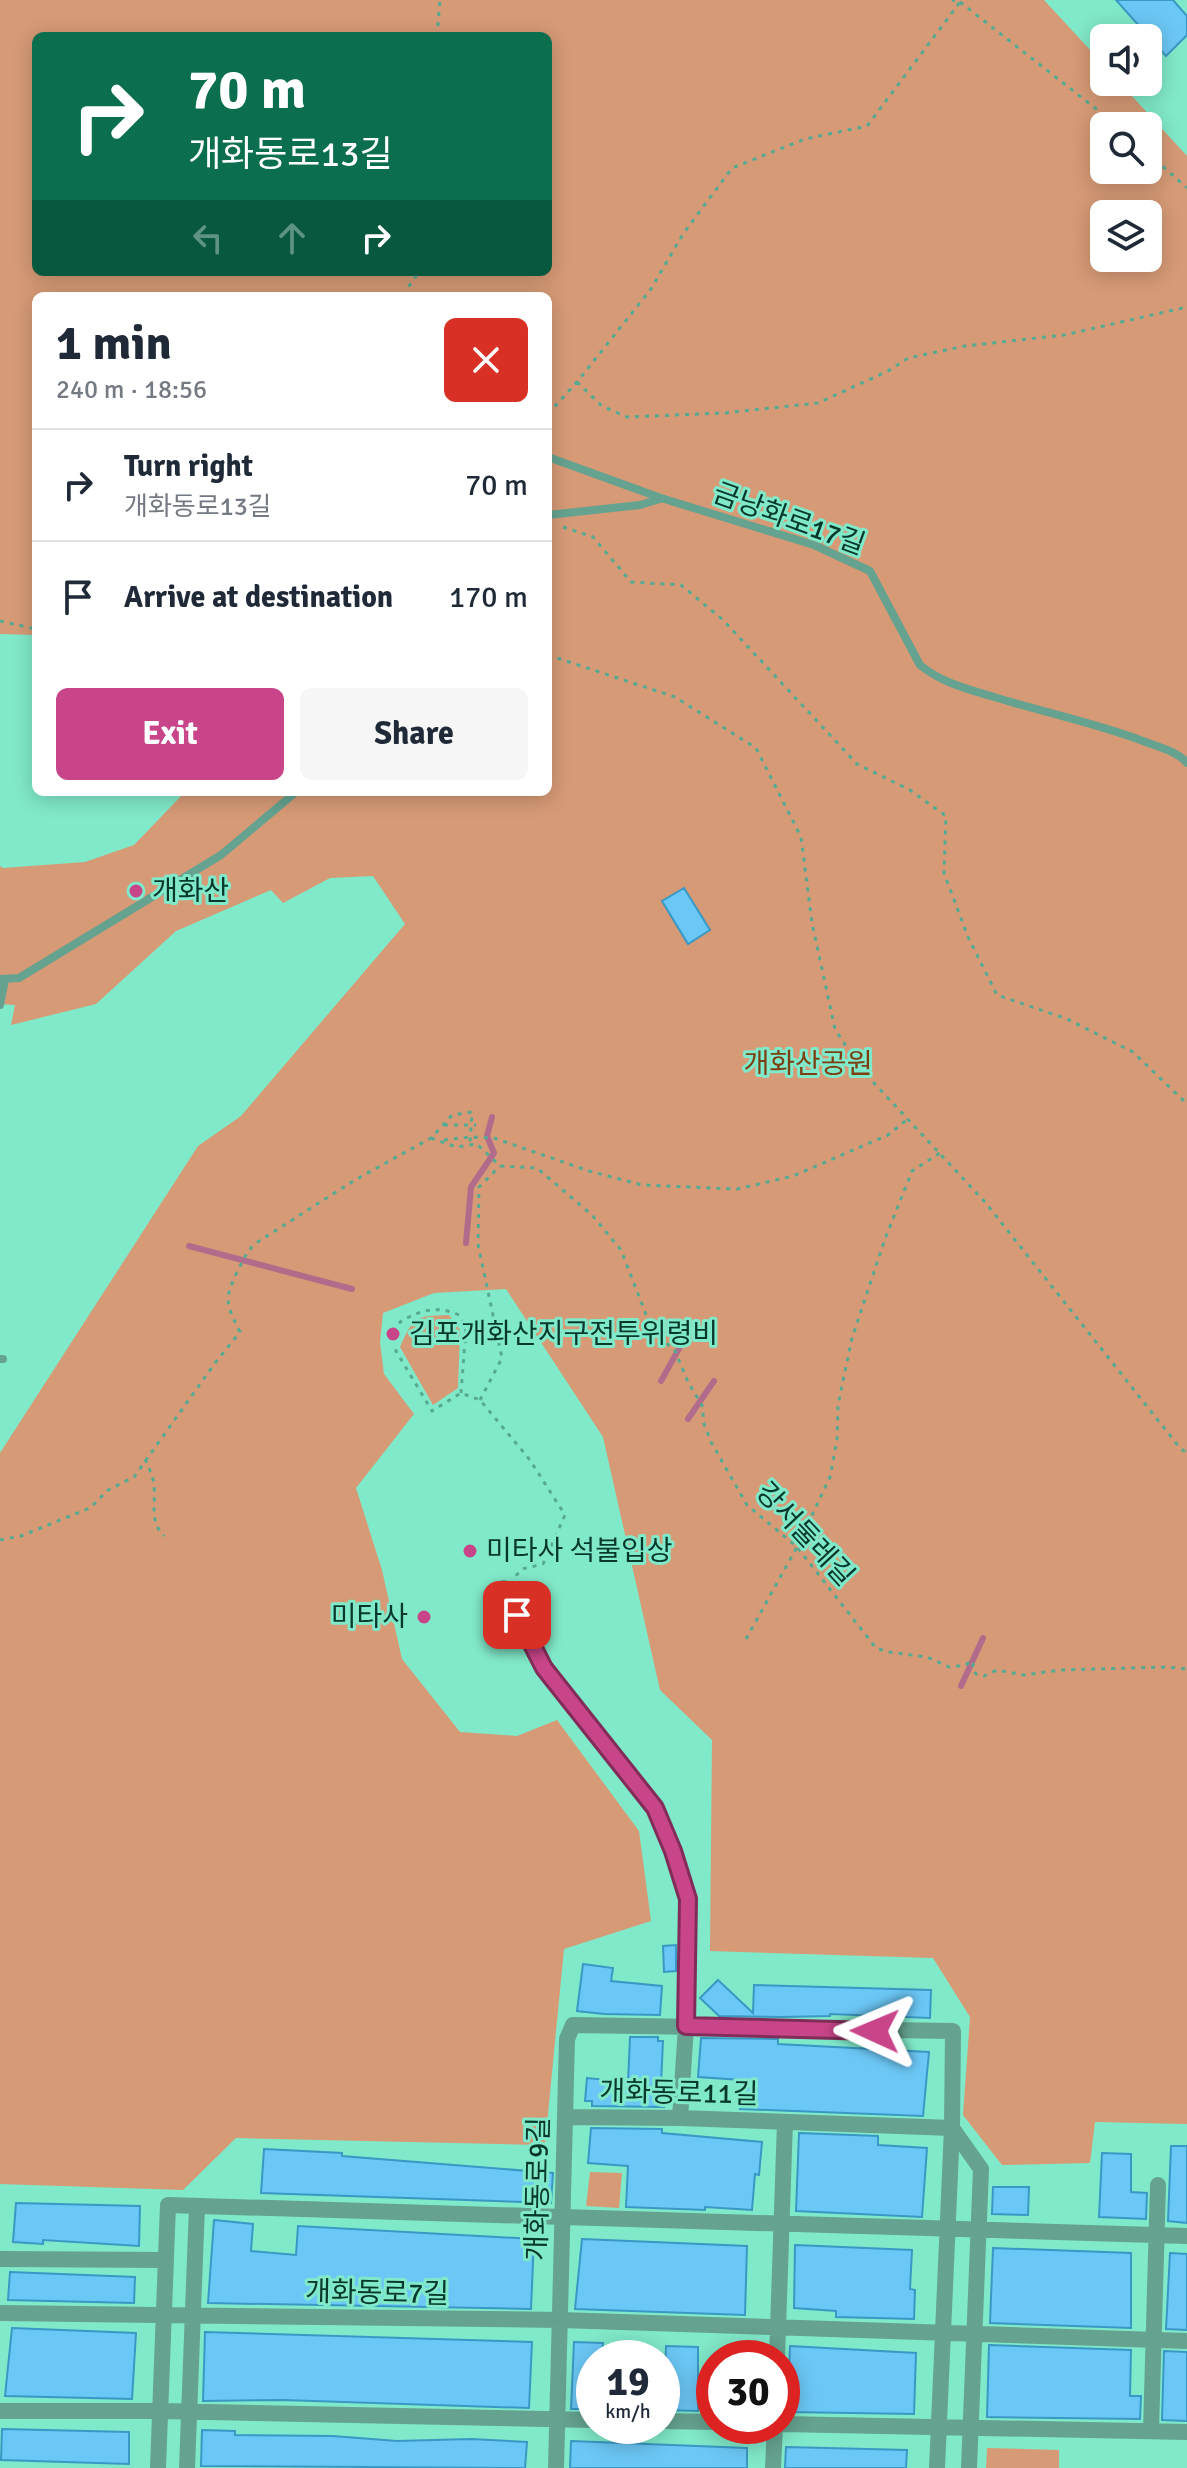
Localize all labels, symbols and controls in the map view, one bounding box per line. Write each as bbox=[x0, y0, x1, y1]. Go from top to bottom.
map controls bbox=[1090, 24, 1162, 272]
button: sound bbox=[1090, 24, 1162, 96]
text: 70 m bbox=[188, 55, 306, 124]
icon: right bbox=[56, 64, 160, 168]
button: search bbox=[1090, 112, 1162, 184]
text: 개화동로13길 bbox=[188, 132, 392, 177]
button: layers bbox=[1090, 200, 1162, 272]
icon: left bbox=[186, 216, 230, 260]
icon: ahead bbox=[270, 216, 314, 260]
icon: right bbox=[354, 216, 398, 260]
text: 1 min bbox=[56, 314, 172, 373]
button: close bbox=[444, 318, 528, 402]
text: 240 m · 18:56 bbox=[56, 374, 207, 406]
text: Turn right bbox=[124, 448, 253, 485]
icon: right bbox=[56, 463, 100, 507]
text: 70 m bbox=[465, 467, 528, 504]
street label: 금낭화로17길 bbox=[708, 476, 870, 562]
text: 개화동로13길 bbox=[124, 491, 272, 523]
icon: arrive bbox=[56, 575, 100, 619]
text: Arrive at destination bbox=[124, 579, 393, 616]
text: 170 m bbox=[449, 579, 528, 616]
button: Exit bbox=[56, 688, 284, 780]
button: Share bbox=[300, 688, 528, 780]
place label: 개화산 bbox=[152, 874, 229, 908]
marker: 개화산 bbox=[127, 882, 145, 900]
park label: 개화산공원 bbox=[744, 1047, 872, 1081]
place label: 김포개화산지구전투위령비 bbox=[409, 1317, 718, 1351]
marker: 김포개화산지구전투위령비 bbox=[384, 1325, 402, 1343]
street label: 강서둘레길 bbox=[749, 1475, 861, 1593]
place label: 미타사 석불입상 bbox=[486, 1534, 672, 1568]
marker: 미타사 석불입상 bbox=[461, 1542, 479, 1560]
pin bbox=[483, 1581, 551, 1649]
icon: arrive bbox=[495, 1593, 539, 1637]
place label: 미타사 bbox=[331, 1600, 408, 1634]
marker: 미타사 bbox=[415, 1608, 433, 1626]
position arrow bbox=[833, 1989, 917, 2073]
street label: 개화동로11길 bbox=[599, 2075, 759, 2111]
street label: 개화동로9길 bbox=[520, 2117, 556, 2261]
street label: 개화동로7길 bbox=[305, 2275, 449, 2311]
speed limit sign: 30 bbox=[696, 2340, 800, 2444]
text: 19 bbox=[606, 2357, 650, 2407]
text: km/h bbox=[605, 2399, 651, 2424]

